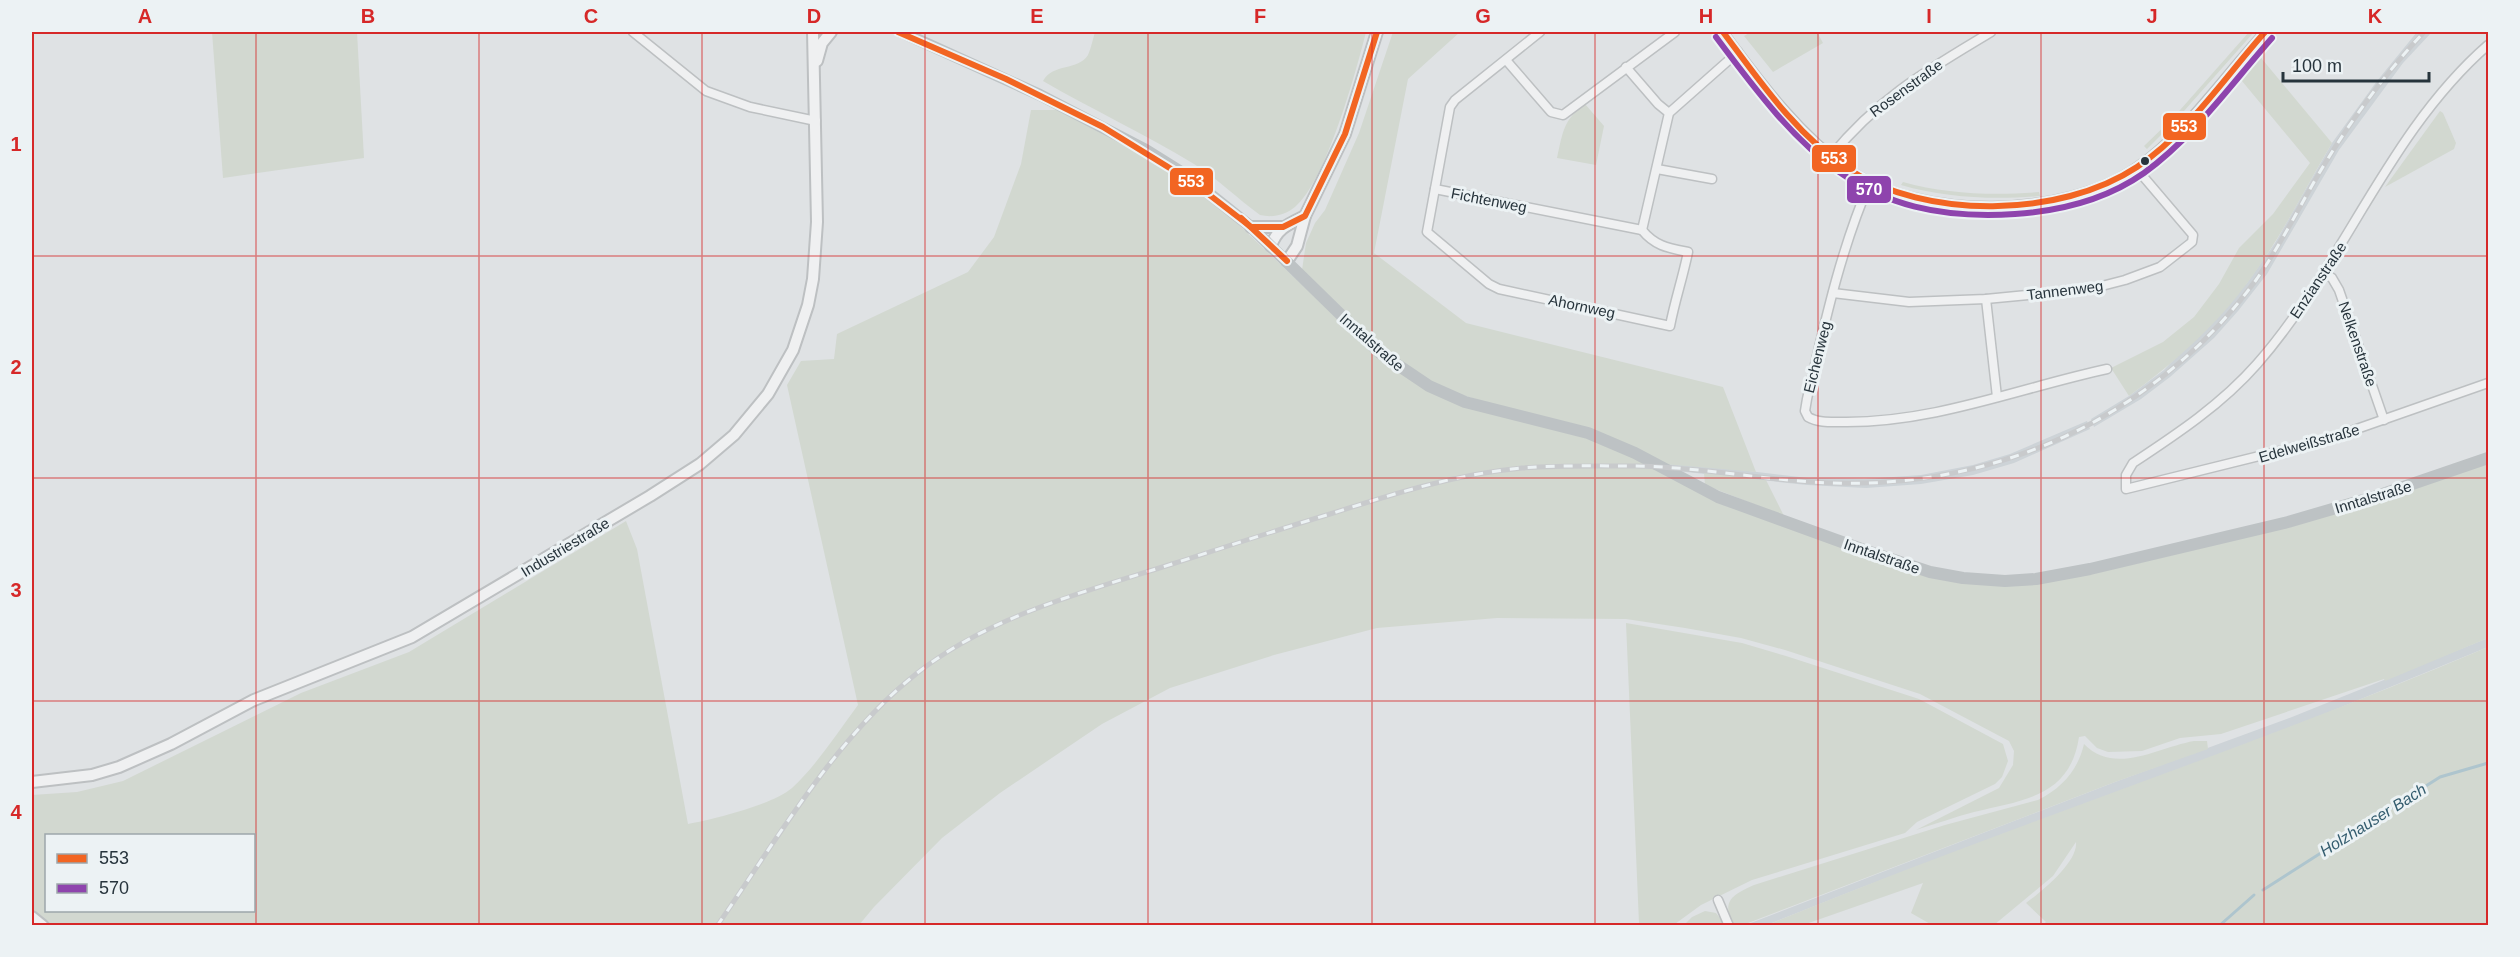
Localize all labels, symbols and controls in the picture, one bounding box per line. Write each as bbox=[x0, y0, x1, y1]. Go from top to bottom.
text: A bbox=[138, 5, 152, 27]
text: B bbox=[361, 5, 375, 27]
text: C bbox=[584, 5, 598, 27]
text: D bbox=[807, 5, 821, 27]
text: E bbox=[1030, 5, 1044, 27]
text: F bbox=[1254, 5, 1266, 27]
text: G bbox=[1475, 5, 1491, 27]
text: H bbox=[1699, 5, 1713, 27]
text: I bbox=[1926, 5, 1932, 27]
text: J bbox=[2146, 5, 2158, 27]
text: K bbox=[2368, 5, 2383, 27]
scale bar bbox=[2283, 45, 2428, 83]
street label: Rosenstraße bbox=[1866, 56, 1946, 120]
text: 100 m bbox=[2292, 56, 2342, 76]
line badge: 553 bbox=[2162, 112, 2207, 141]
text: 553 bbox=[2171, 118, 2197, 135]
text: 1 bbox=[10, 133, 22, 155]
line badge: 553 bbox=[1811, 144, 1857, 173]
text: 553 bbox=[1821, 150, 1847, 167]
unlabelled marker bbox=[2139, 155, 2151, 167]
line badge: 553 bbox=[1169, 167, 1214, 196]
text: 553 bbox=[1178, 173, 1204, 190]
line badge: 570 bbox=[1846, 175, 1892, 204]
text: 570 bbox=[1856, 181, 1882, 198]
street label: Fichtenweg bbox=[1450, 184, 1528, 216]
street label: Enzianstraße bbox=[2286, 239, 2350, 321]
street label: Tannenweg bbox=[2026, 277, 2104, 303]
street label: Ahornweg bbox=[1547, 291, 1617, 321]
street label: Nelkenstraße bbox=[2335, 299, 2381, 389]
street label: Inntalstraße bbox=[1337, 310, 1407, 374]
street label: Eichenweg bbox=[1800, 319, 1834, 395]
text: 2 bbox=[10, 356, 22, 378]
street label: Edelweißstraße bbox=[2257, 420, 2361, 466]
street label: Inntalstraße bbox=[2333, 477, 2413, 517]
street label: Industriestraße bbox=[518, 514, 612, 580]
street label: Inntalstraße bbox=[1842, 535, 1922, 577]
text: 3 bbox=[10, 579, 22, 601]
water label: Holzhauser Bach bbox=[2317, 780, 2429, 859]
text: 4 bbox=[10, 801, 22, 823]
legend bbox=[45, 834, 255, 912]
text: 553 bbox=[99, 848, 129, 868]
text: 570 bbox=[99, 878, 129, 898]

